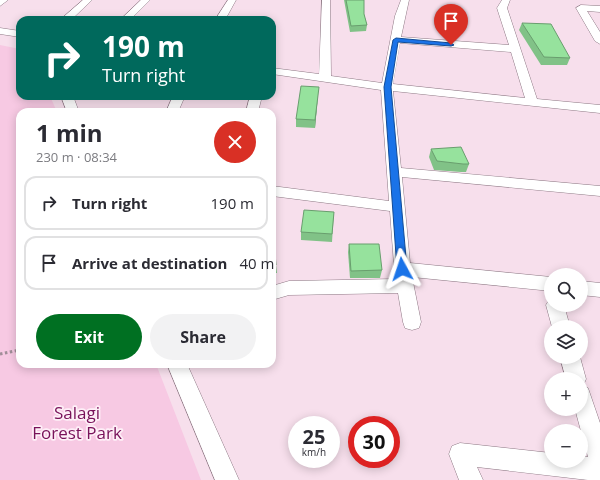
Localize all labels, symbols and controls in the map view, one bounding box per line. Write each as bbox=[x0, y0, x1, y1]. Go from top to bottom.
pin bbox=[434, 4, 468, 45]
icon: arrive bbox=[440, 10, 462, 32]
text: 190 m bbox=[102, 27, 185, 65]
icon: right bbox=[36, 32, 88, 84]
text: Turn right bbox=[102, 63, 185, 87]
text: 1 min bbox=[36, 116, 103, 149]
button: close bbox=[214, 121, 256, 163]
text: 230 m · 08:34 bbox=[36, 148, 117, 166]
icon: right bbox=[38, 192, 60, 214]
text: Turn right bbox=[72, 193, 147, 213]
text: 190 m bbox=[210, 193, 254, 213]
position arrow bbox=[381, 248, 423, 290]
icon: arrive bbox=[38, 252, 60, 274]
text: Arrive at destination bbox=[72, 253, 227, 273]
text: 40 m bbox=[239, 253, 274, 273]
map controls bbox=[544, 268, 588, 468]
button: search bbox=[544, 268, 588, 312]
button: Exit bbox=[36, 314, 142, 360]
button: Share bbox=[150, 314, 256, 360]
button: layers bbox=[544, 320, 588, 364]
button: + bbox=[544, 372, 588, 416]
park label: Salagi Forest Park bbox=[32, 401, 122, 444]
speed limit sign: 30 bbox=[348, 416, 400, 468]
text: 25 bbox=[303, 423, 325, 450]
button: − bbox=[544, 424, 588, 468]
text: km/h bbox=[302, 445, 326, 459]

